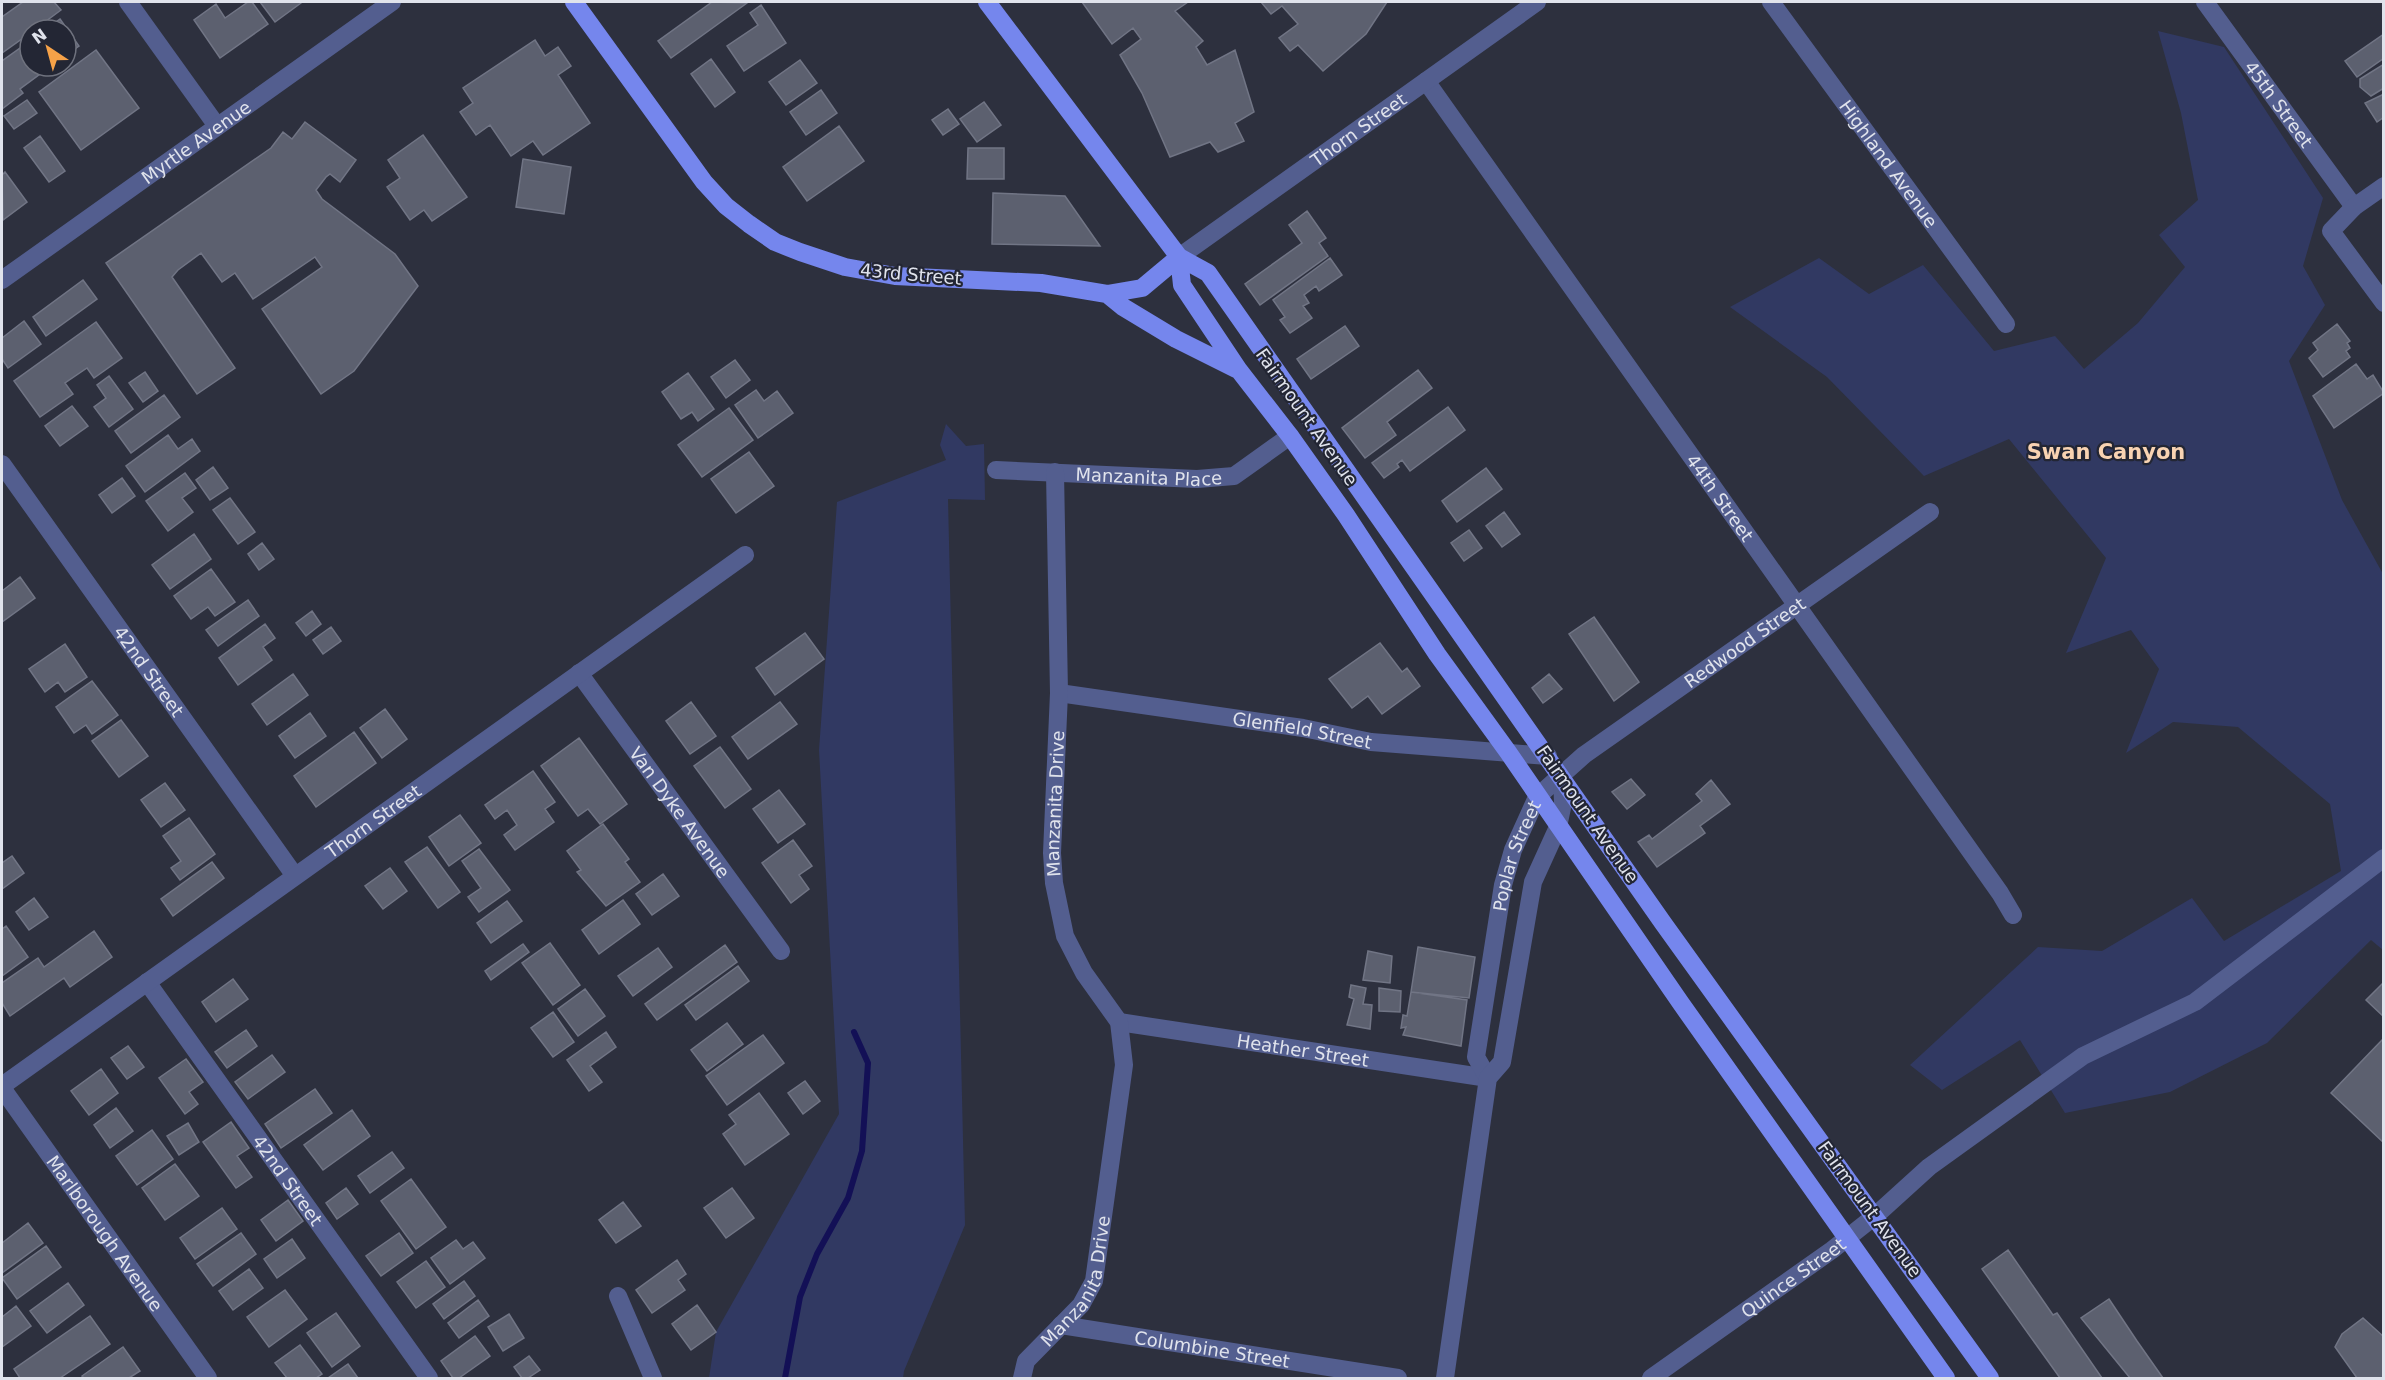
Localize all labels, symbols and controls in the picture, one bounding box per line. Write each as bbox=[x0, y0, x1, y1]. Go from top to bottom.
north arrow bbox=[18, 18, 78, 78]
text: N bbox=[28, 25, 50, 48]
street label: 45th Street bbox=[2241, 57, 2318, 151]
street label: Thorn Street bbox=[1306, 88, 1410, 171]
street label: Myrtle Avenue bbox=[137, 96, 255, 188]
street label: Highland Avenue bbox=[1835, 96, 1942, 232]
street label: 43rd Street bbox=[859, 259, 963, 289]
street label: Fairmount Avenue bbox=[1252, 344, 1362, 490]
district label: Swan Canyon bbox=[2027, 440, 2185, 464]
street label: 44th Street bbox=[1682, 450, 1758, 545]
street label: Manzanita Place bbox=[1075, 463, 1223, 490]
street label: Redwood Street bbox=[1680, 593, 1809, 692]
street label: 42nd Street bbox=[110, 622, 189, 720]
street label: Glenfield Street bbox=[1231, 708, 1374, 752]
street label: Manzanita Drive bbox=[1041, 730, 1068, 878]
street label: Fairmount Avenue bbox=[1533, 741, 1643, 887]
street label: Van Dyke Avenue bbox=[625, 742, 735, 882]
street label: Thorn Street bbox=[320, 780, 425, 863]
street label: Poplar Street bbox=[1489, 797, 1545, 913]
street label: Heather Street bbox=[1236, 1030, 1370, 1070]
street label: 42nd Street bbox=[249, 1131, 327, 1229]
street label: Fairmount Avenue bbox=[1814, 1137, 1926, 1281]
street label: Marlborough Avenue bbox=[43, 1151, 168, 1315]
street label: Manzanita Drive bbox=[1036, 1214, 1113, 1350]
street label: Quince Street bbox=[1737, 1233, 1850, 1322]
street label: Columbine Street bbox=[1133, 1326, 1291, 1371]

